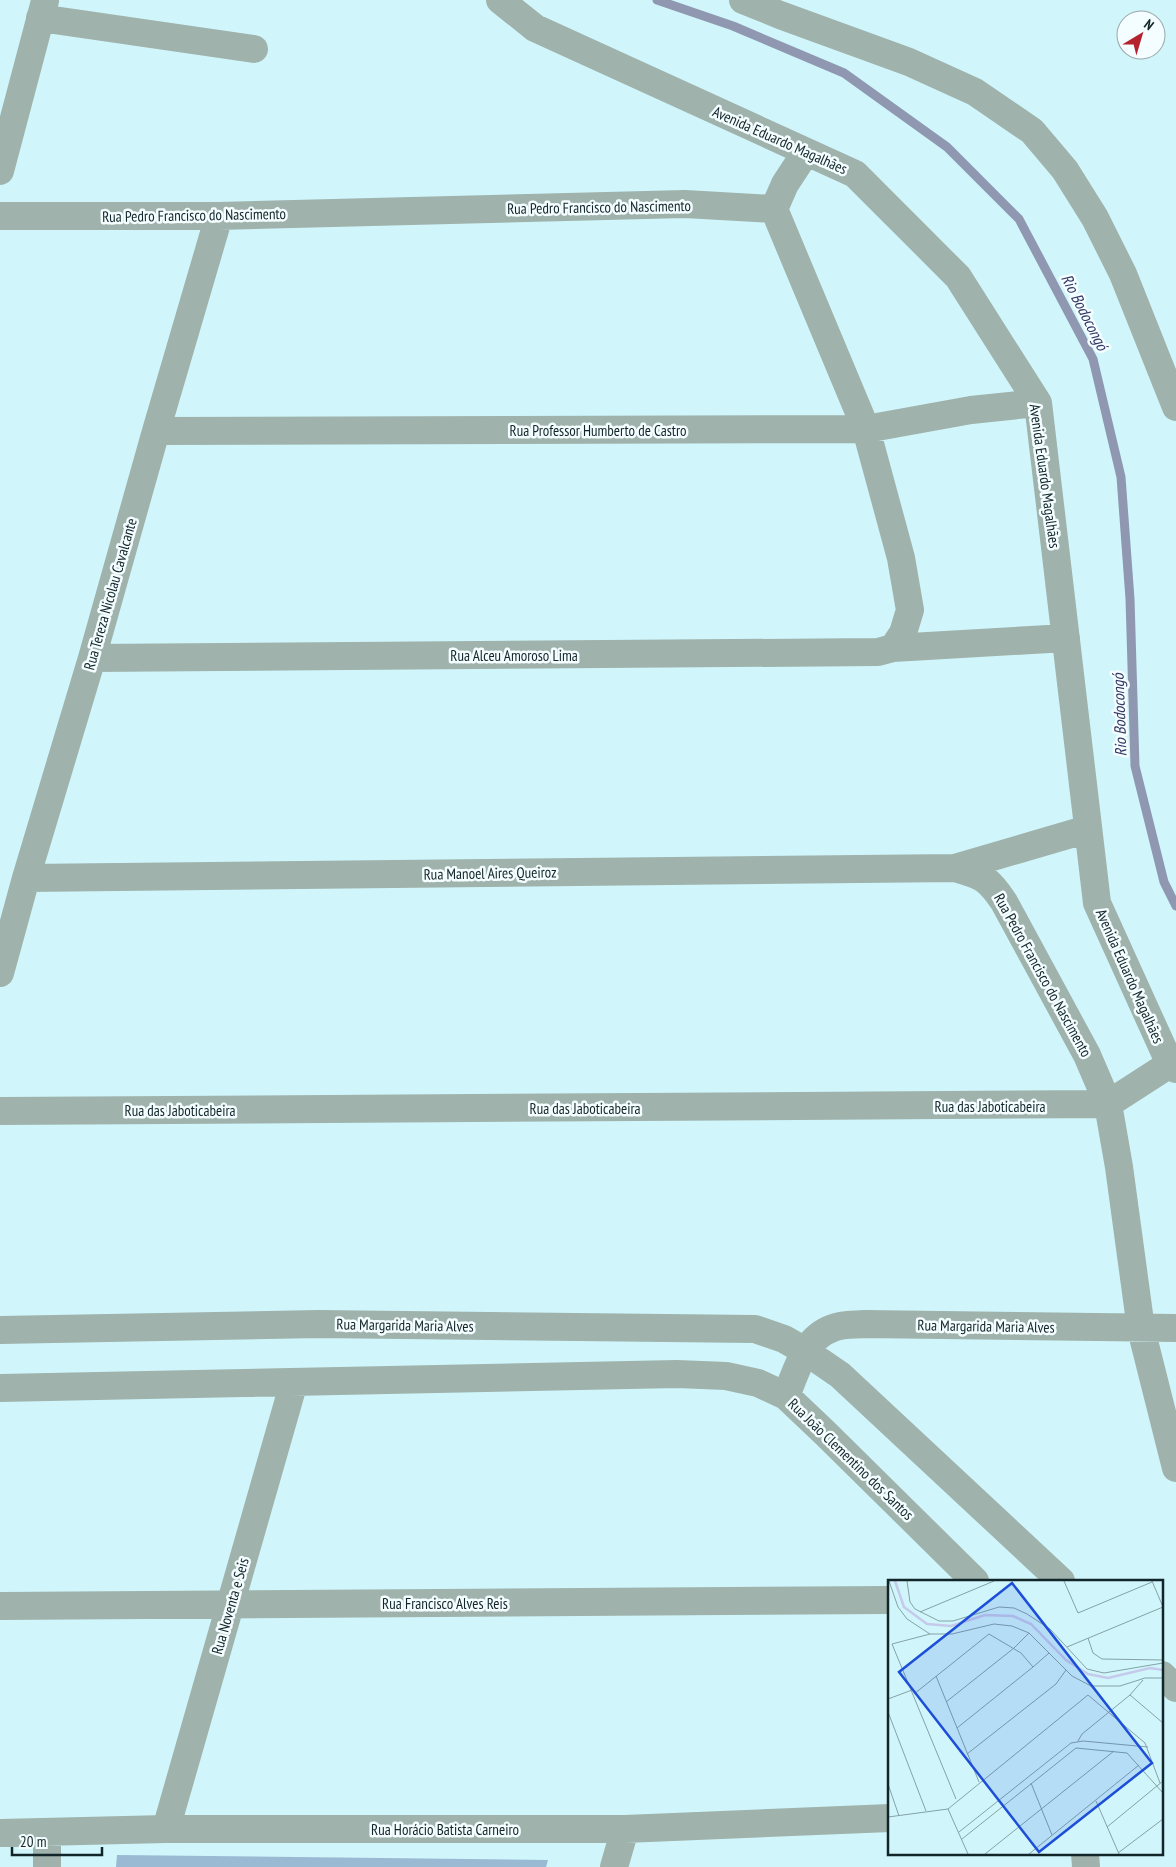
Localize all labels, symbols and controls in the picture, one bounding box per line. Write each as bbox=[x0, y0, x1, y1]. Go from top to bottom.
north arrow bbox=[1116, 10, 1166, 60]
text: N bbox=[1140, 15, 1158, 34]
street label: Avenida Eduardo Magalhães bbox=[710, 102, 850, 178]
street label: Rua Pedro Francisco do Nascimento bbox=[507, 196, 691, 218]
street label: Rua Pedro Francisco do Nascimento bbox=[102, 204, 286, 226]
water label: Rio Bodocongó bbox=[1057, 271, 1113, 354]
street label: Avenida Eduardo Magalhães bbox=[1025, 403, 1065, 549]
street label: Rua Professor Humberto de Castro bbox=[509, 421, 687, 440]
street label: Rua Tereza Nicolau Cavalcante bbox=[79, 516, 141, 672]
street label: Rua Alceu Amoroso Lima bbox=[450, 646, 578, 665]
water label: Rio Bodocongó bbox=[1108, 672, 1130, 757]
street label: Rua Manoel Aires Queiroz bbox=[423, 862, 557, 884]
street label: Rua Pedro Francisco do Nascimento bbox=[990, 890, 1096, 1060]
street label: Avenida Eduardo Magalhães bbox=[1092, 906, 1168, 1046]
street label: Rua das Jaboticabeira bbox=[934, 1097, 1046, 1116]
street label: Rua das Jaboticabeira bbox=[529, 1099, 641, 1118]
street label: Rua das Jaboticabeira bbox=[124, 1101, 236, 1120]
street label: Rua Margarida Maria Alves bbox=[336, 1314, 474, 1336]
street label: Rua Margarida Maria Alves bbox=[917, 1315, 1055, 1337]
street label: Rua João Clementino dos Santos bbox=[784, 1394, 918, 1524]
street label: Rua Noventa e Seis bbox=[207, 1556, 253, 1656]
inset map bbox=[888, 1580, 1164, 1854]
street label: Rua Francisco Alves Reis bbox=[382, 1594, 508, 1613]
street label: Rua Horácio Batista Carneiro bbox=[371, 1820, 519, 1839]
scale bar bbox=[12, 1824, 102, 1856]
text: 20 m bbox=[20, 1832, 46, 1851]

